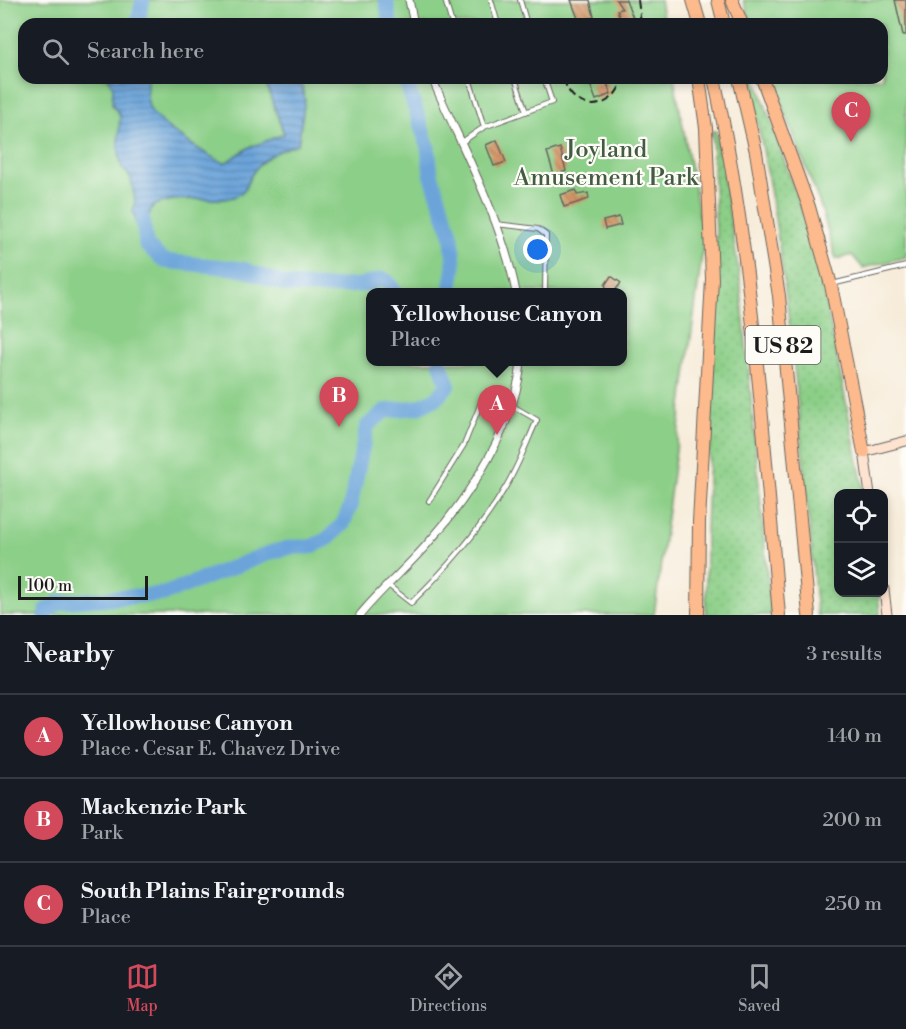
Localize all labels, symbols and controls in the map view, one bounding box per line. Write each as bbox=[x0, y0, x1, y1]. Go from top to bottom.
search box bbox=[18, 18, 888, 84]
icon: search bbox=[39, 35, 72, 68]
text: Search here bbox=[87, 38, 204, 65]
pin: C bbox=[832, 92, 870, 142]
park label: Joyland Amusement Park bbox=[513, 135, 700, 193]
your location bbox=[523, 235, 552, 264]
popup bbox=[366, 288, 627, 366]
text: Yellowhouse Canyon bbox=[391, 301, 602, 328]
road number: US 82 bbox=[746, 326, 820, 364]
text: Place bbox=[391, 328, 441, 353]
pin: B bbox=[320, 378, 358, 427]
pin: A bbox=[478, 386, 516, 435]
map controls bbox=[834, 489, 888, 597]
button: locate bbox=[834, 489, 888, 543]
button: layers bbox=[834, 543, 888, 597]
scale bar bbox=[18, 573, 148, 600]
text: 100 m bbox=[27, 576, 72, 596]
text: Nearby bbox=[24, 638, 114, 670]
text: 3 results bbox=[806, 642, 882, 667]
text: Yellowhouse Canyon bbox=[81, 710, 293, 737]
text: A bbox=[36, 724, 51, 749]
text: 140 m bbox=[827, 724, 882, 749]
text: Place · Cesar E. Chavez Drive bbox=[81, 737, 340, 762]
text: Mackenzie Park bbox=[81, 794, 247, 821]
text: B bbox=[36, 808, 51, 833]
text: 200 m bbox=[822, 808, 882, 833]
text: Park bbox=[81, 821, 123, 846]
text: South Plains Fairgrounds bbox=[81, 878, 345, 905]
text: C bbox=[36, 892, 51, 917]
text: 250 m bbox=[825, 892, 882, 917]
text: Place bbox=[81, 905, 131, 930]
tab: Map bbox=[126, 960, 159, 1016]
tab: Directions bbox=[410, 960, 487, 1016]
tab: Saved bbox=[738, 960, 780, 1016]

